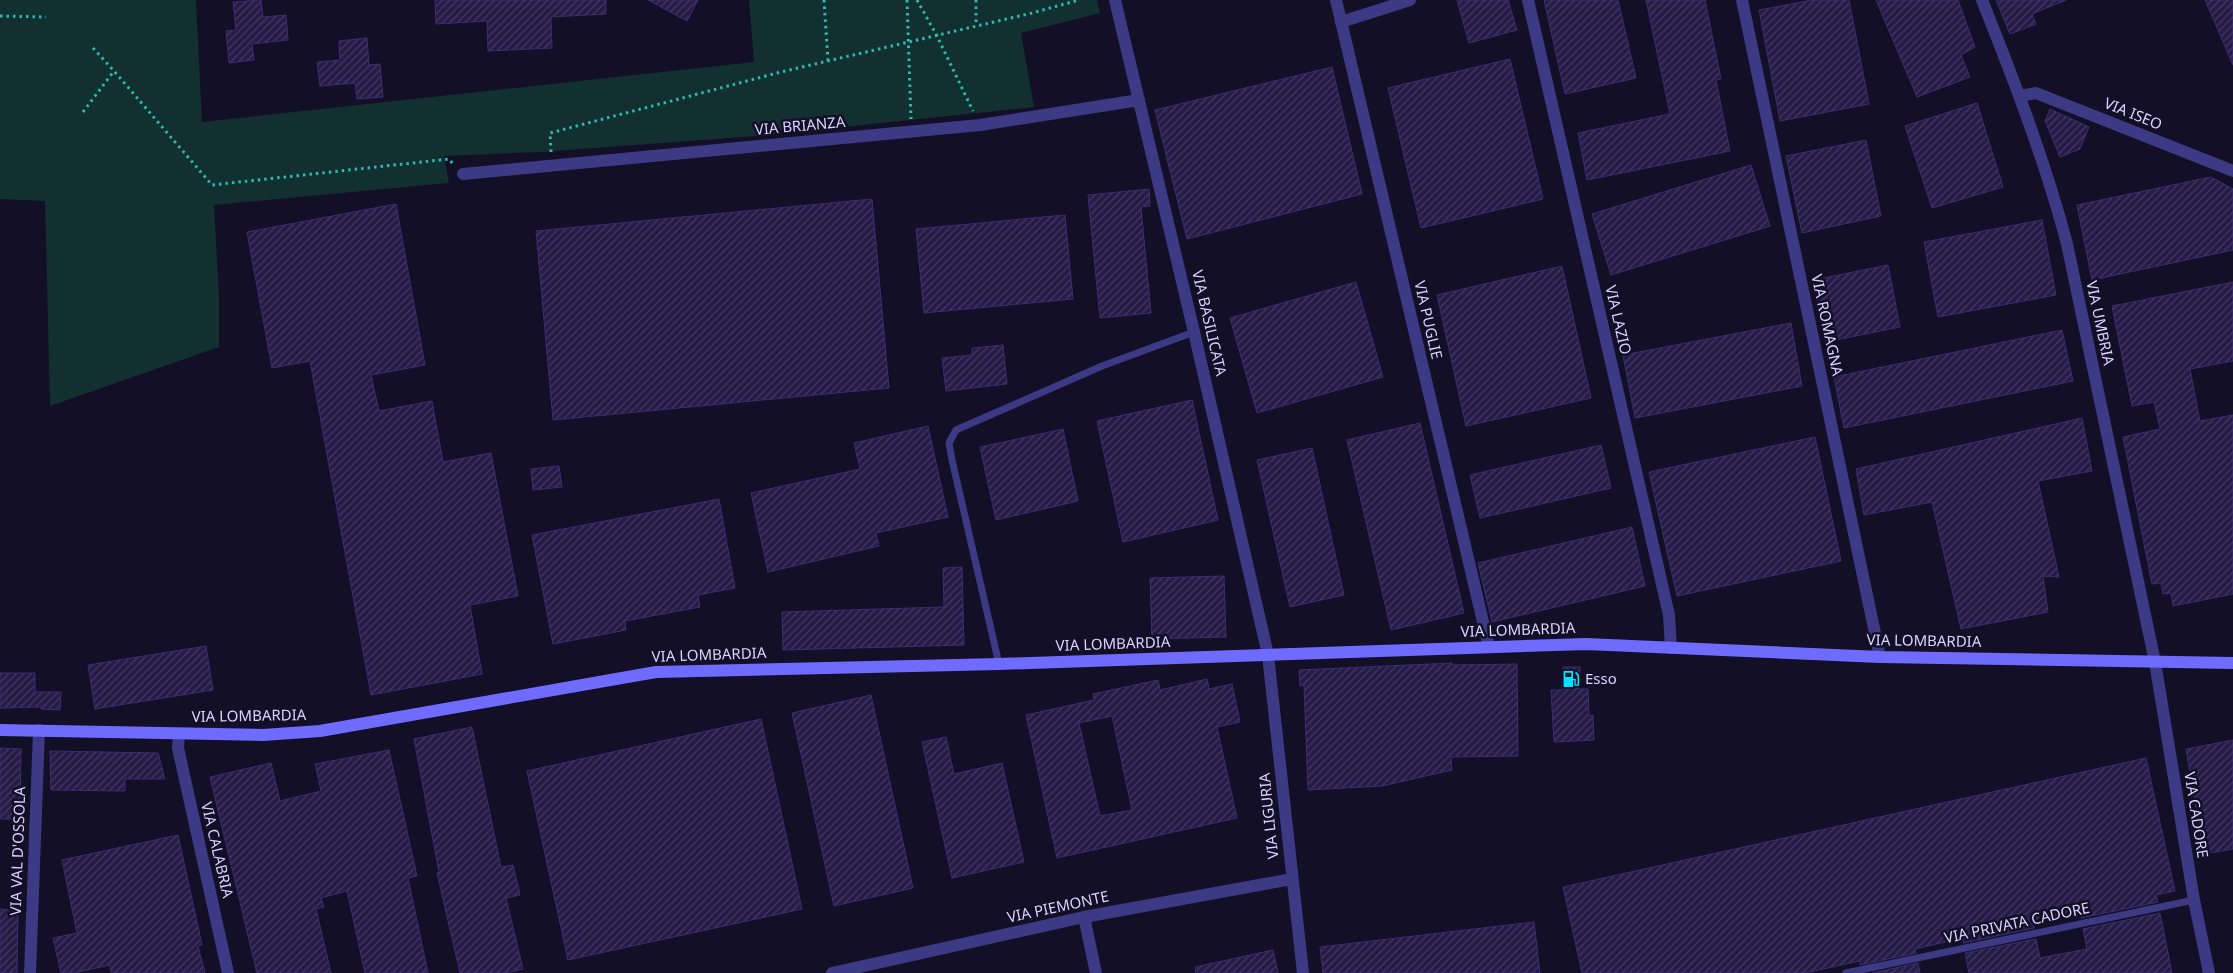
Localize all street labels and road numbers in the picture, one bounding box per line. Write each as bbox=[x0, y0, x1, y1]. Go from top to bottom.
street label: VIA ISEO bbox=[2101, 92, 2165, 134]
street label: VIA BRIANZA bbox=[754, 111, 846, 139]
street label: VIA BASILICATA bbox=[1188, 268, 1232, 378]
street label: VIA ROMAGNA bbox=[1807, 272, 1849, 378]
street label: VIA PUGLIE bbox=[1410, 279, 1448, 361]
street label: VIA UMBRIA bbox=[2082, 279, 2120, 367]
street label: VIA LAZIO bbox=[1601, 283, 1637, 356]
street label: VIA LOMBARDIA bbox=[1460, 617, 1576, 641]
street label: VIA LOMBARDIA bbox=[1866, 629, 1982, 651]
street label: VIA LOMBARDIA bbox=[1055, 631, 1171, 655]
street label: VIA LOMBARDIA bbox=[651, 642, 767, 666]
street label: VIA LOMBARDIA bbox=[191, 704, 307, 726]
street label: VIA CADORE bbox=[2180, 770, 2214, 859]
street label: VIA LIGURIA bbox=[1254, 772, 1282, 860]
street label: VIA VAL D'OSSOLA bbox=[5, 786, 29, 916]
street label: VIA CALABRIA bbox=[197, 800, 239, 900]
street label: VIA PIEMONTE bbox=[1005, 885, 1110, 927]
street label: VIA PRIVATA CADORE bbox=[1942, 897, 2091, 947]

